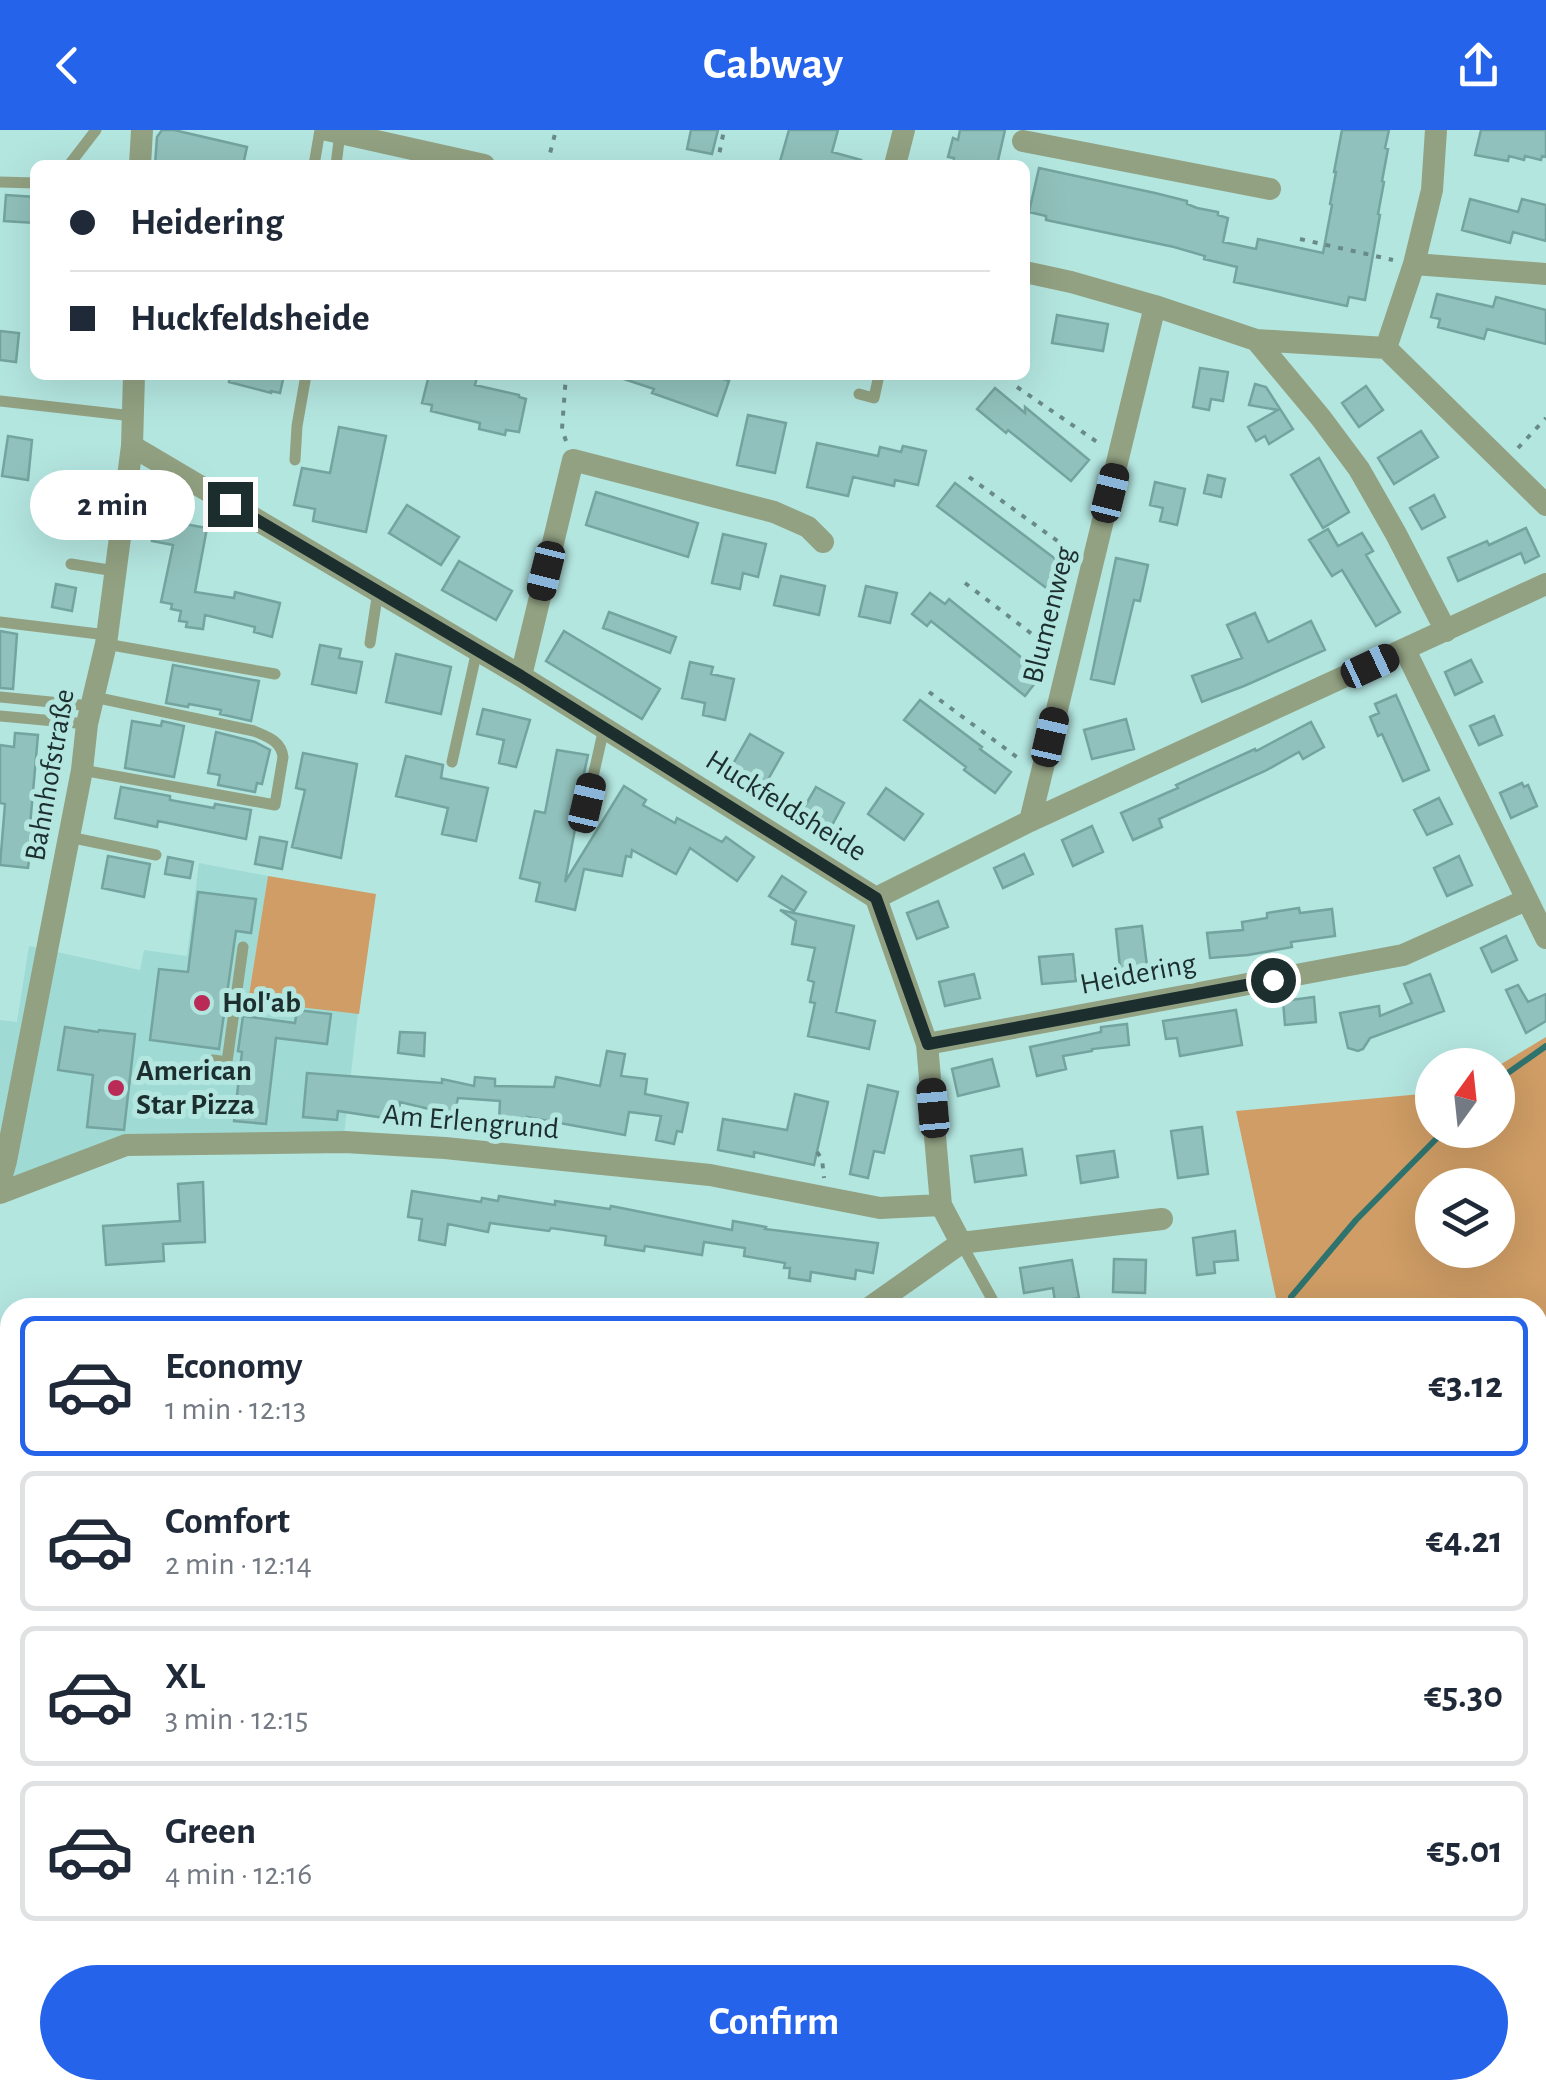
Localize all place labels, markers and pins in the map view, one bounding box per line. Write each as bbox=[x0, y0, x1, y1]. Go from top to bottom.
place label: Hol'ab bbox=[222, 988, 301, 1018]
marker: Hol'ab bbox=[191, 992, 213, 1014]
place label: American Star Pizza bbox=[136, 1056, 255, 1120]
marker: American Star Pizza bbox=[105, 1077, 127, 1099]

